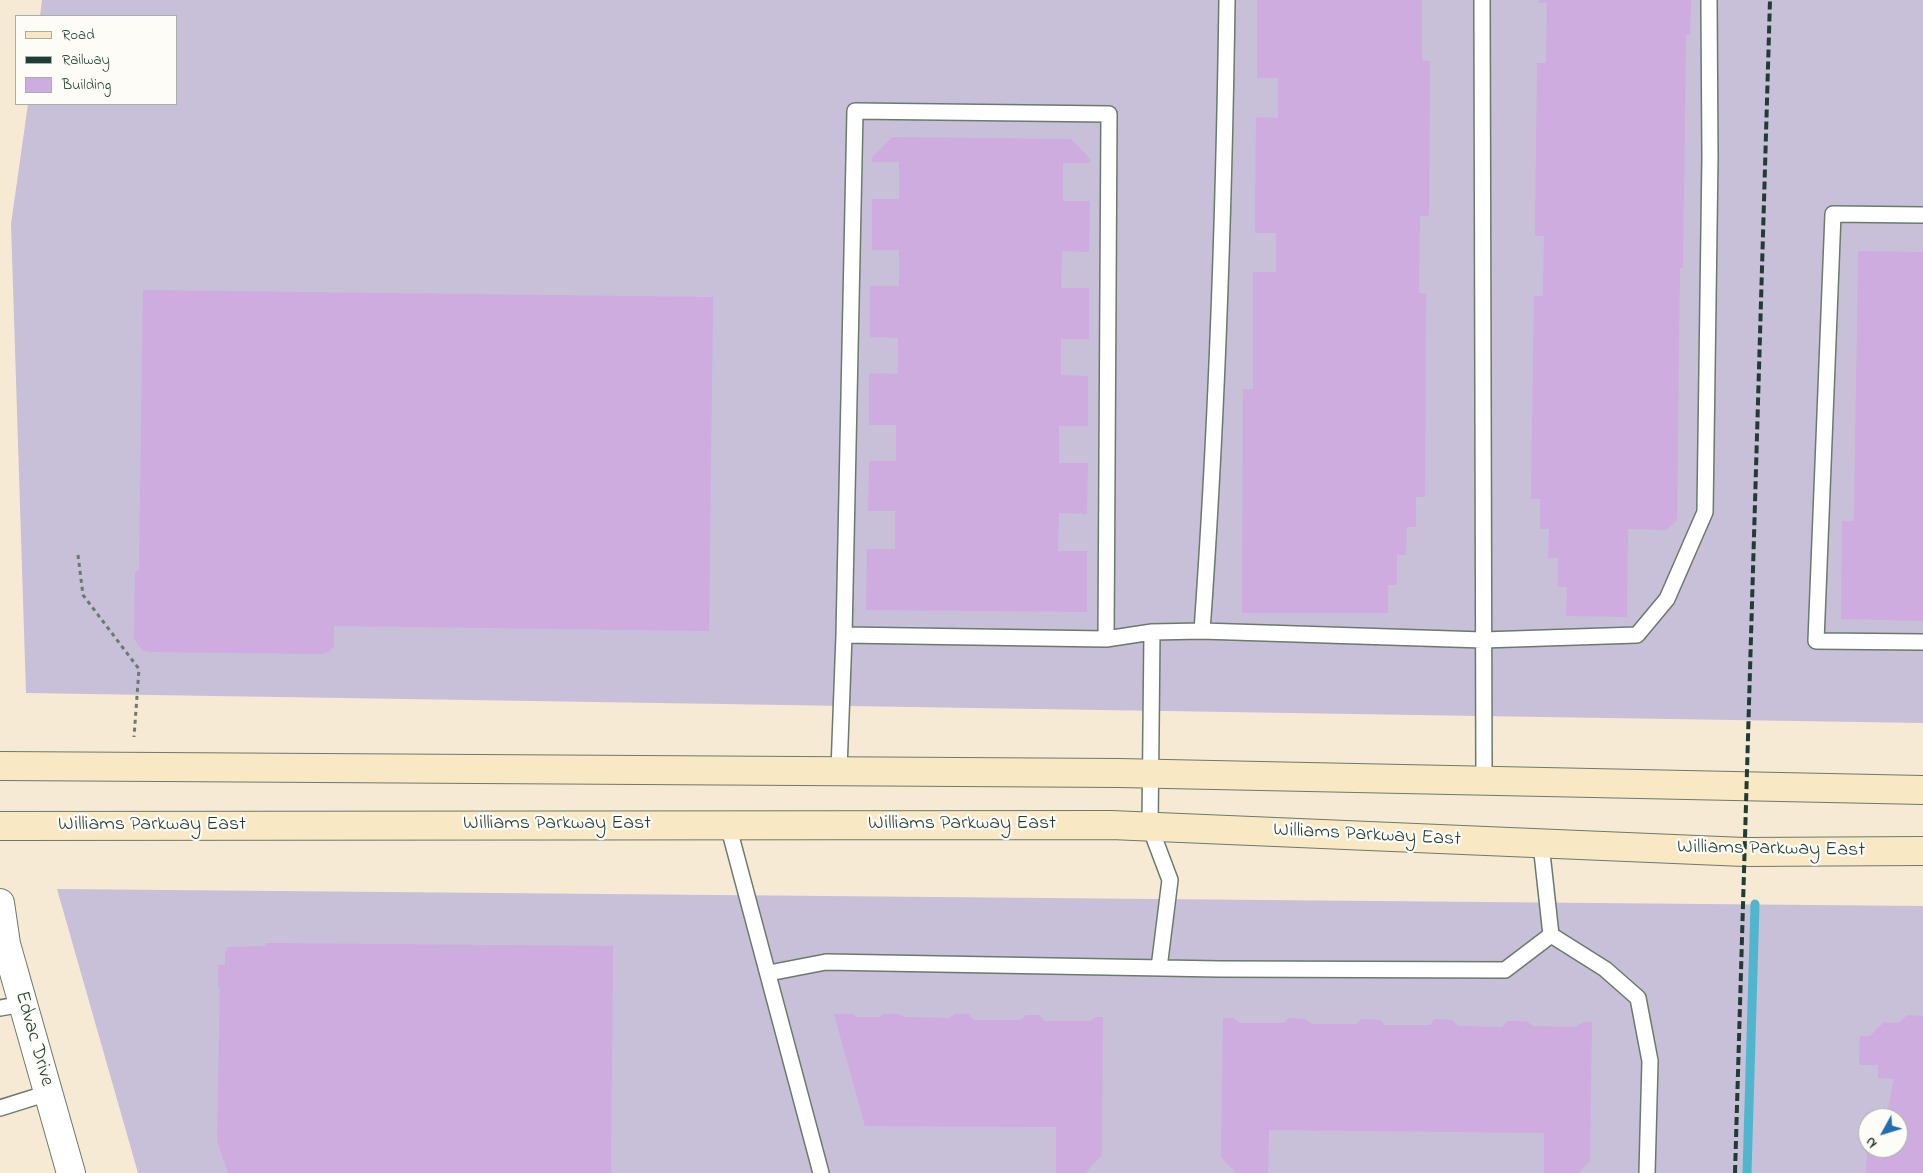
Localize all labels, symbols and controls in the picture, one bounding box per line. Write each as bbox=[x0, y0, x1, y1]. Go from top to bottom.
legend bbox=[15, 15, 178, 105]
text: Road bbox=[62, 24, 95, 46]
text: Railway bbox=[62, 49, 110, 71]
text: Building bbox=[62, 74, 111, 96]
street label: Williams Parkway East bbox=[463, 813, 651, 837]
street label: Williams Parkway East bbox=[868, 813, 1056, 837]
street label: Williams Parkway East bbox=[58, 814, 246, 838]
street label: Williams Parkway East bbox=[1273, 819, 1461, 853]
street label: Williams Parkway East bbox=[1677, 836, 1865, 864]
street label: Edvac Drive bbox=[8, 989, 58, 1089]
north arrow bbox=[1858, 1108, 1908, 1158]
text: N bbox=[1861, 1132, 1883, 1152]

